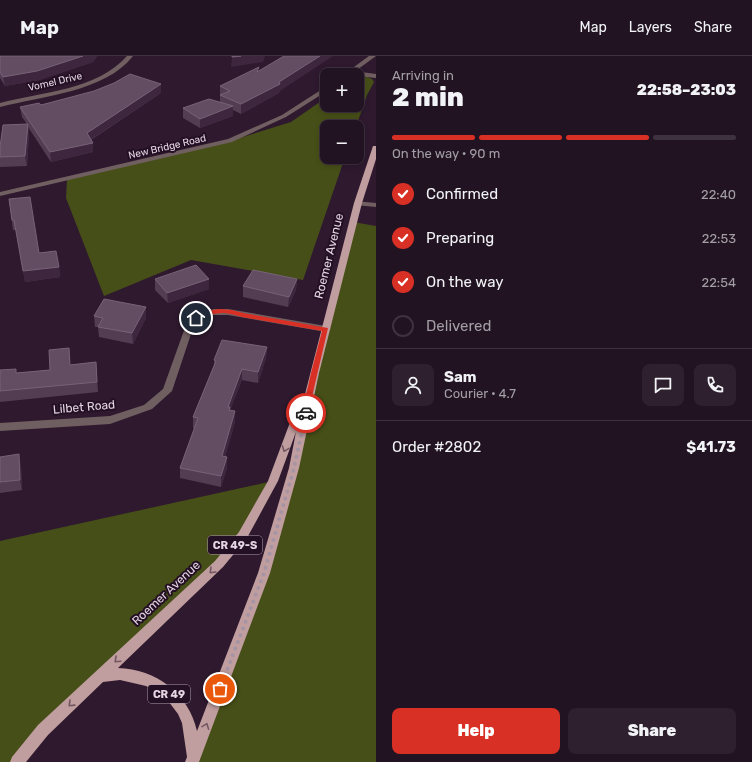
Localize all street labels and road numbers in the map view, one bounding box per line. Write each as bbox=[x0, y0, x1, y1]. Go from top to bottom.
street label: Vomel Drive bbox=[27, 70, 84, 94]
street label: New Bridge Road bbox=[127, 132, 207, 162]
street label: Roemer Avenue bbox=[312, 211, 346, 300]
street label: Lilbet Road bbox=[52, 397, 116, 417]
road number: CR 49-S bbox=[208, 536, 262, 554]
street label: Roemer Avenue bbox=[129, 558, 203, 628]
road number: CR 49 bbox=[148, 685, 190, 703]

